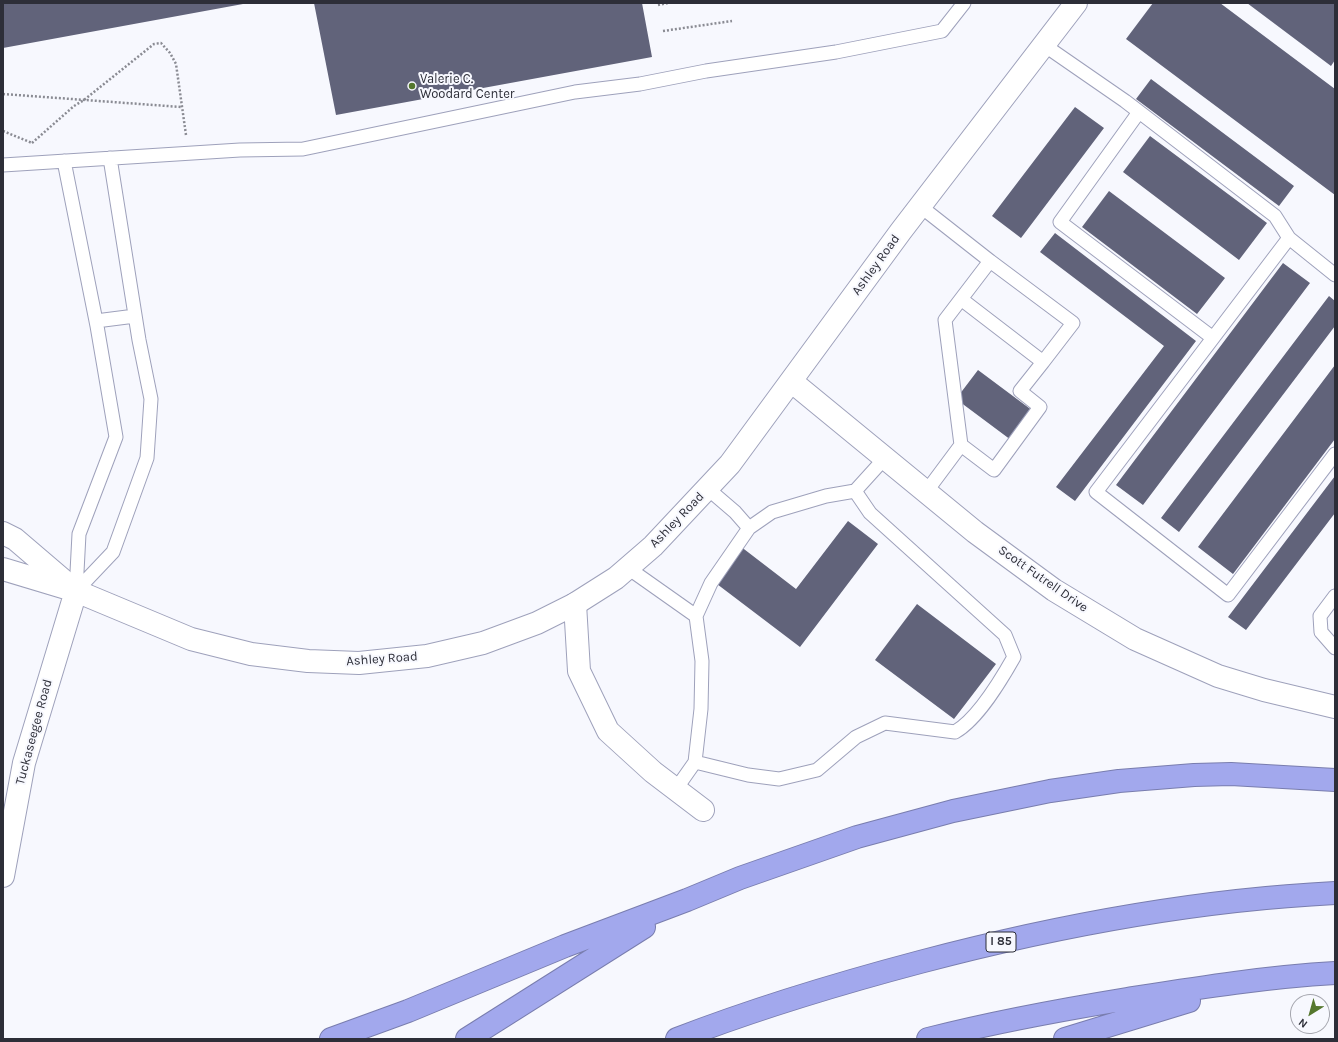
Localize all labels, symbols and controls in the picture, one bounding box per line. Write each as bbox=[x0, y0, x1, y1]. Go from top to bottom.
place label: Valerie C. Woodard Center bbox=[420, 71, 515, 102]
marker: Valerie C. Woodard Center bbox=[407, 81, 417, 91]
street label: Ashley Road bbox=[849, 231, 903, 299]
street label: Ashley Road bbox=[647, 489, 707, 551]
street label: Scott Futrell Drive bbox=[995, 542, 1091, 616]
street label: Ashley Road bbox=[346, 649, 418, 669]
street label: Tuckaseegee Road bbox=[12, 678, 56, 786]
road number: I 85 bbox=[986, 932, 1016, 952]
north arrow bbox=[1290, 994, 1330, 1034]
text: N bbox=[1296, 1016, 1310, 1031]

